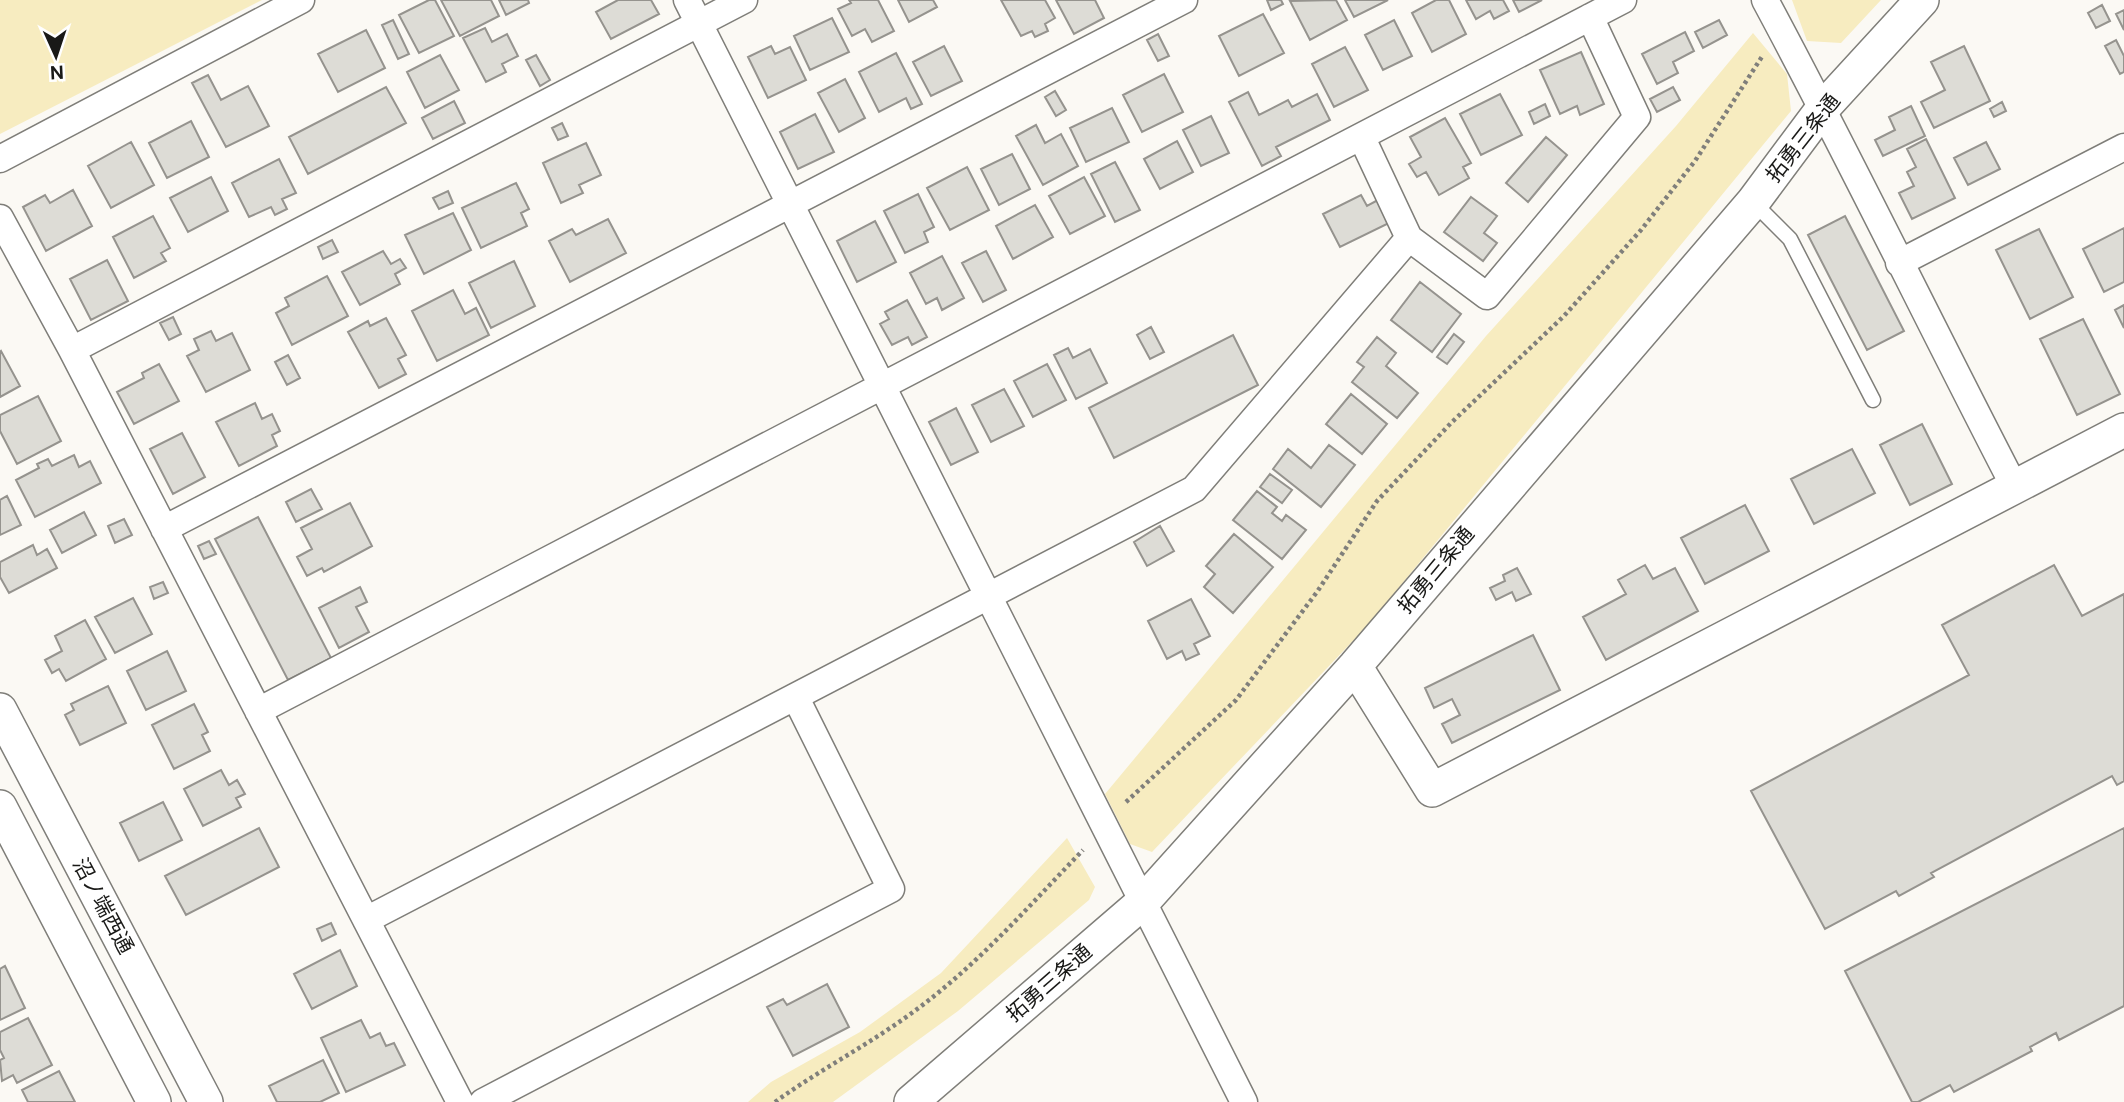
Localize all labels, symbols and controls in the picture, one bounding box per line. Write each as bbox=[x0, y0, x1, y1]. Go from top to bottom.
north arrow bbox=[21, 21, 91, 91]
text: N bbox=[49, 60, 64, 85]
street label: 拓勇三条通 bbox=[1760, 88, 1846, 188]
street label: 拓勇三条通 bbox=[1392, 521, 1480, 619]
street label: 沼ノ端西通 bbox=[66, 853, 140, 959]
street label: 拓勇三条通 bbox=[1000, 938, 1098, 1028]

